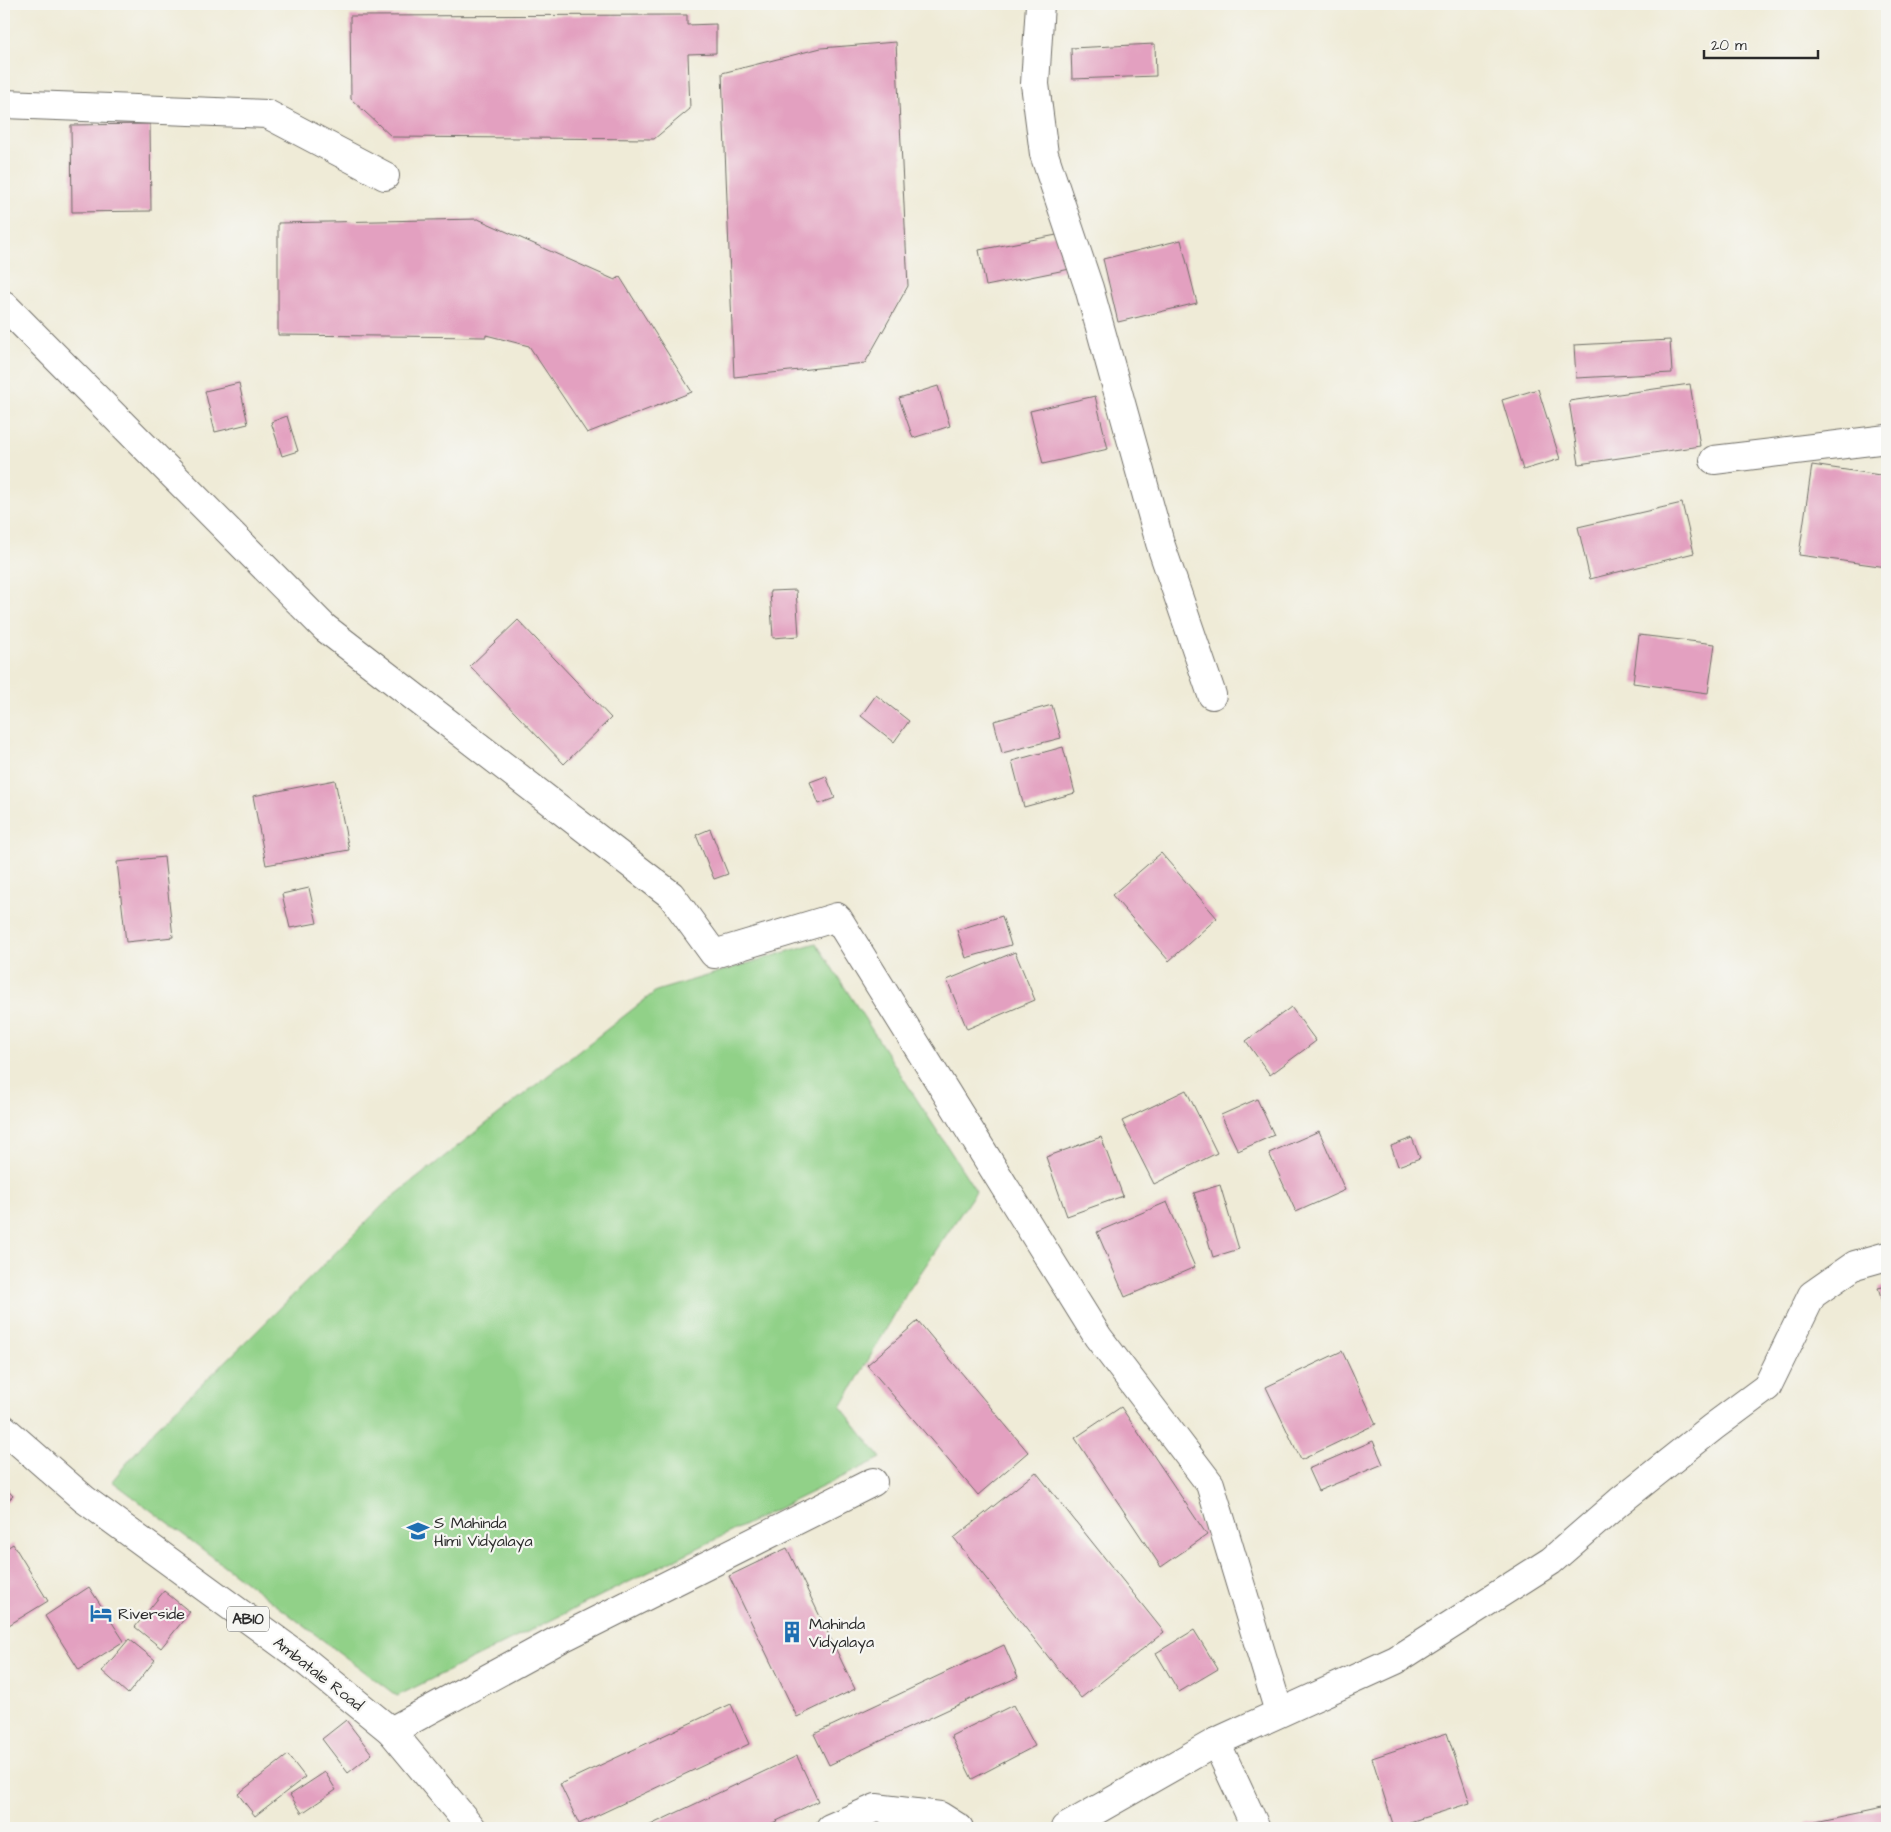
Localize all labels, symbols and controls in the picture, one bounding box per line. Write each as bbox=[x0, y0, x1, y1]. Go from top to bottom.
scale bar bbox=[1704, 28, 1817, 60]
text: 20 m bbox=[1711, 35, 1747, 56]
place label: S Mahinda Himi Vidyalaya bbox=[434, 1512, 533, 1553]
school or university icon: S Mahinda Himi Vidyalaya bbox=[405, 1518, 431, 1544]
hotel icon: Riverside bbox=[88, 1600, 114, 1626]
place label: Riverside bbox=[118, 1603, 185, 1625]
road number: AB10 bbox=[227, 1606, 269, 1632]
place label: Mahinda Vidyalaya bbox=[809, 1613, 874, 1654]
building icon: Mahinda Vidyalaya bbox=[779, 1619, 805, 1645]
street label: Ambatale Road bbox=[269, 1632, 368, 1716]

